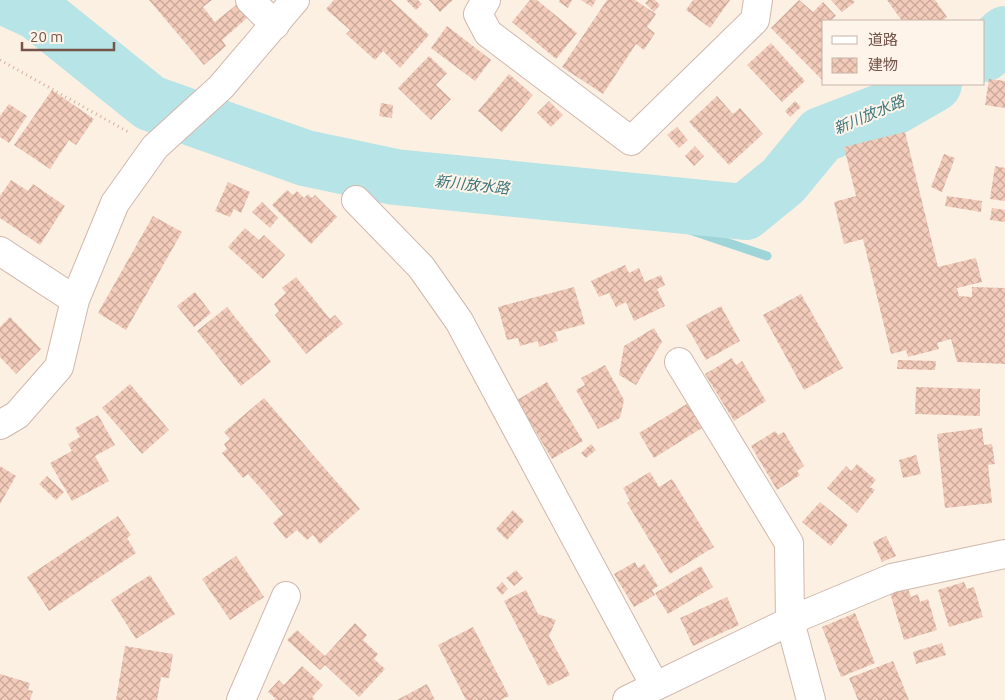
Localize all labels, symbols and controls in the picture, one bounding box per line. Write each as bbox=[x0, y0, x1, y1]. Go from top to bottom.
scale bar bbox=[22, 20, 115, 52]
legend bbox=[822, 20, 985, 85]
text: 20 m bbox=[30, 28, 63, 45]
text: 道路 bbox=[868, 31, 898, 48]
text: 建物 bbox=[868, 56, 898, 73]
water label: 新川放水路 bbox=[831, 91, 908, 137]
water label: 新川放水路 bbox=[434, 172, 512, 197]

